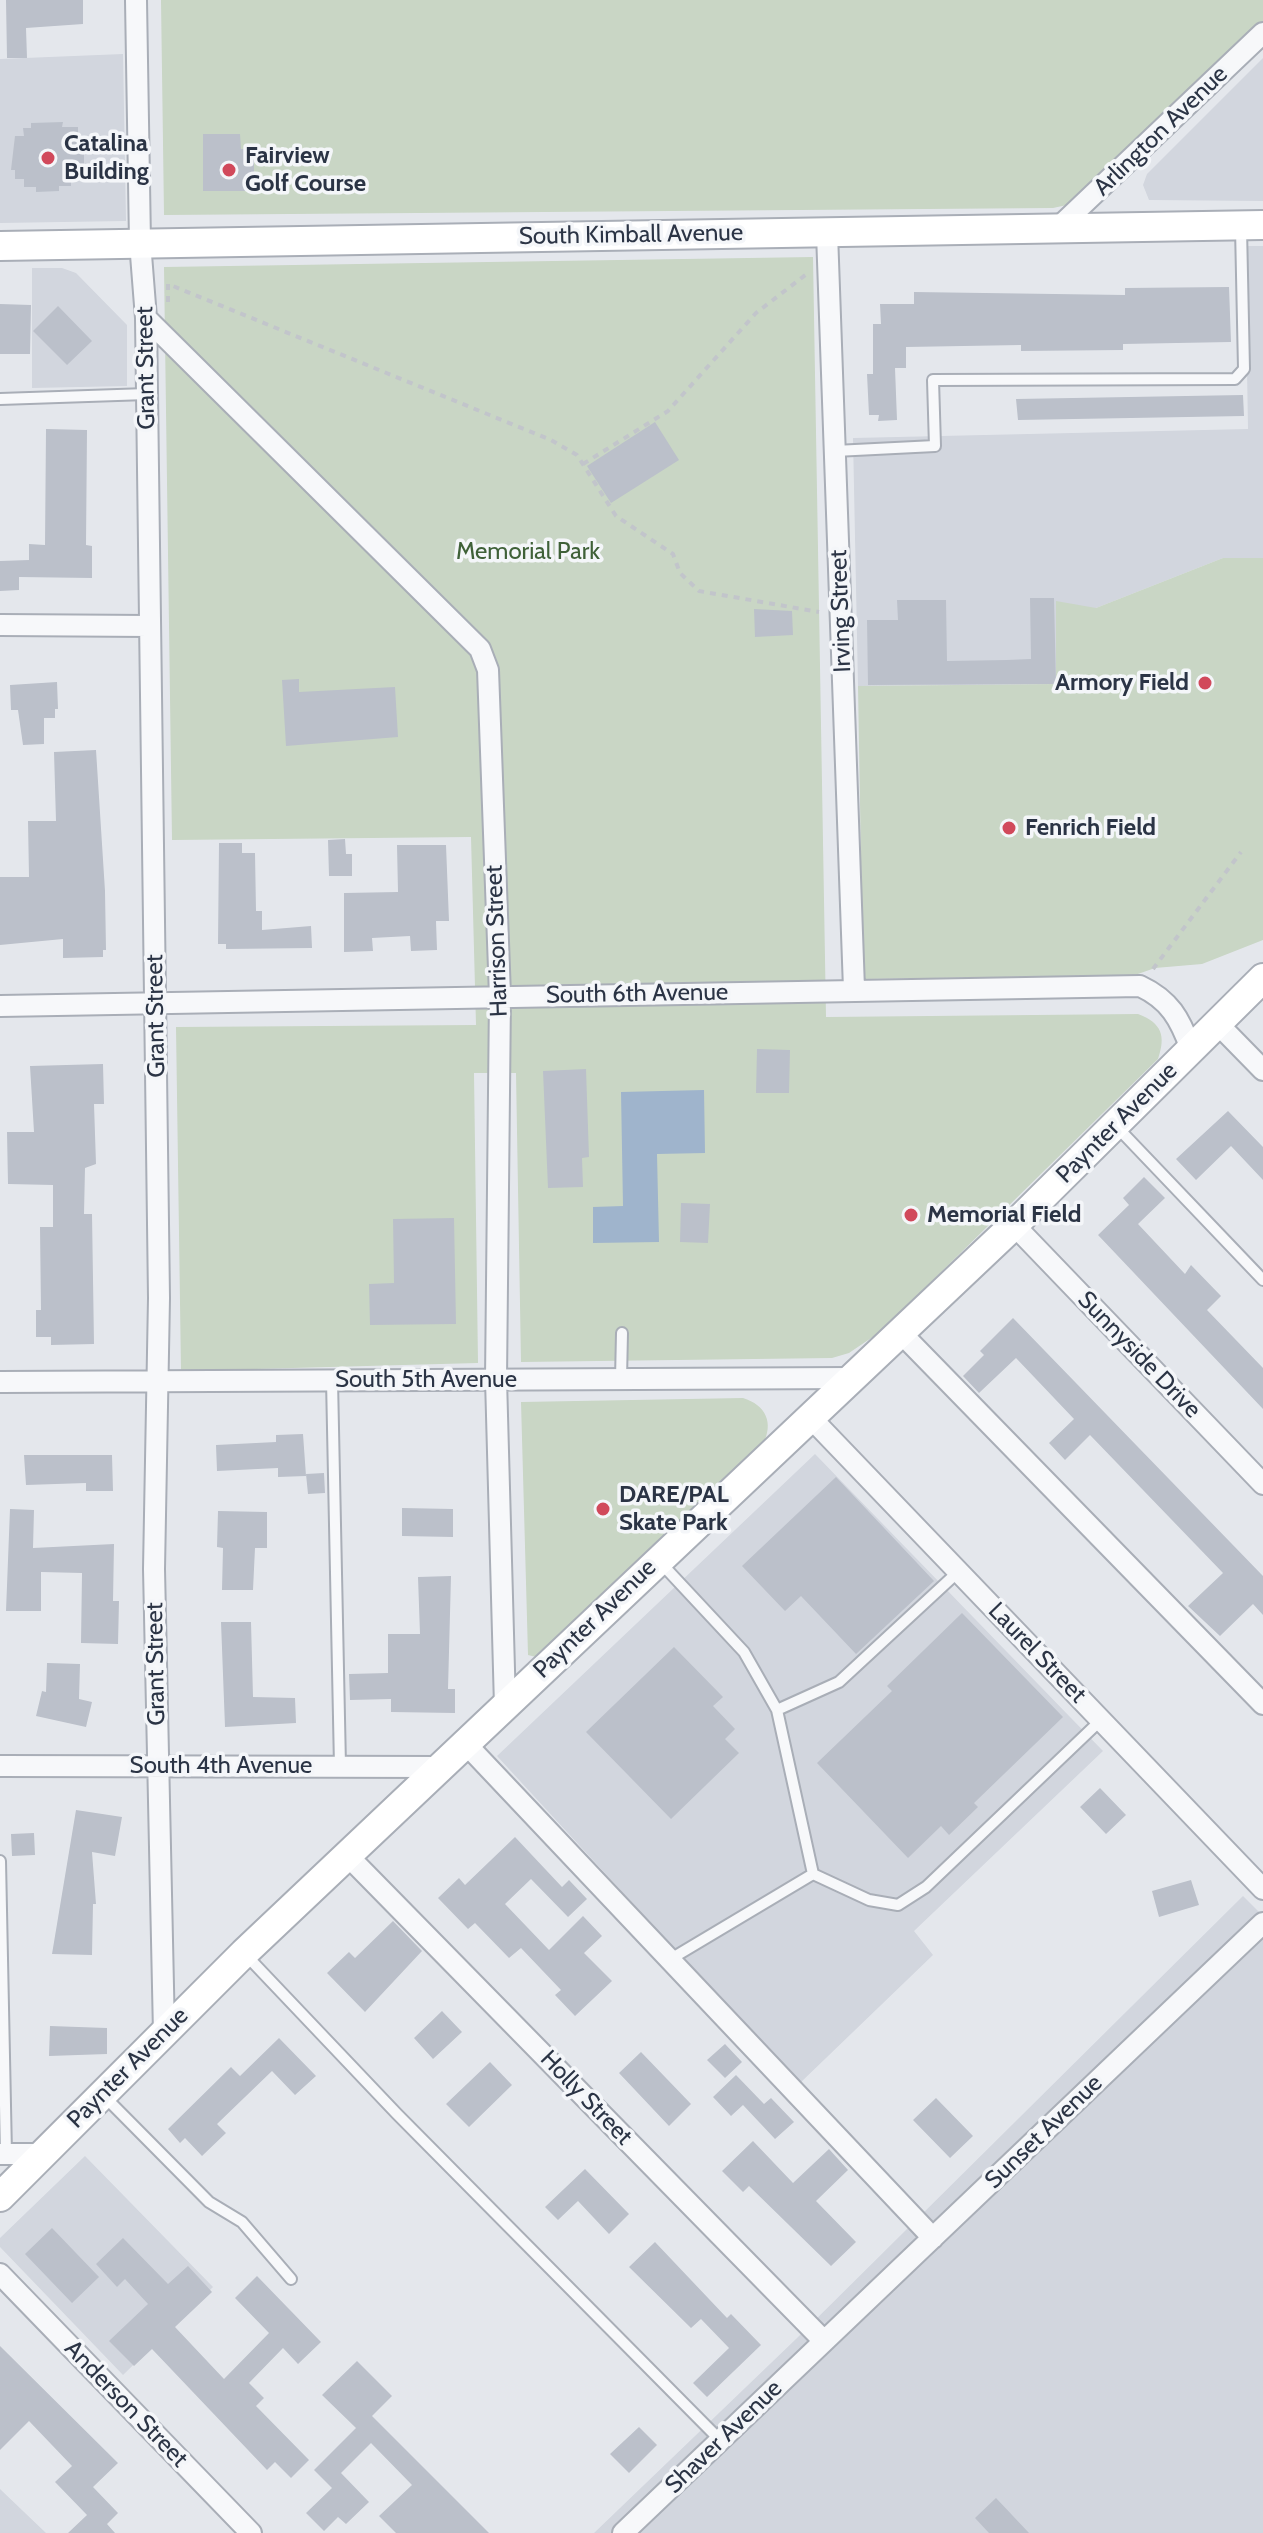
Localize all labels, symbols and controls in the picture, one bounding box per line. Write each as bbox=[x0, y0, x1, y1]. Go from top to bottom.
street label: Arlington Avenue bbox=[1088, 60, 1234, 202]
place label: Catalina Building bbox=[64, 130, 149, 186]
place label: Fairview Golf Course bbox=[245, 142, 366, 198]
marker: Catalina Building bbox=[39, 149, 57, 167]
marker: Fairview Golf Course bbox=[220, 161, 238, 179]
street label: South Kimball Avenue bbox=[519, 219, 743, 251]
street label: Grant Street bbox=[131, 306, 161, 430]
park label: Memorial Park bbox=[456, 538, 600, 566]
street label: Irving Street bbox=[824, 549, 858, 673]
place label: Armory Field bbox=[1055, 669, 1189, 697]
marker: Armory Field bbox=[1196, 674, 1214, 692]
place label: Fenrich Field bbox=[1025, 814, 1156, 842]
marker: Fenrich Field bbox=[1000, 819, 1018, 837]
street label: Harrison Street bbox=[480, 864, 514, 1018]
street label: Grant Street bbox=[141, 954, 171, 1078]
street label: South 6th Avenue bbox=[546, 978, 728, 1010]
street label: Paynter Avenue bbox=[1051, 1057, 1183, 1189]
place label: Memorial Field bbox=[927, 1201, 1081, 1229]
marker: Memorial Field bbox=[902, 1206, 920, 1224]
street label: Sunnyside Drive bbox=[1071, 1286, 1207, 1424]
street label: South 5th Avenue bbox=[335, 1366, 517, 1394]
place label: DARE/PAL Skate Park bbox=[619, 1481, 729, 1537]
marker: DARE/PAL Skate Park bbox=[594, 1500, 612, 1518]
street label: Paynter Avenue bbox=[528, 1553, 662, 1685]
street label: Laurel Street bbox=[982, 1597, 1092, 1709]
street label: Grant Street bbox=[141, 1602, 171, 1726]
street label: South 4th Avenue bbox=[130, 1752, 312, 1780]
street label: Paynter Avenue bbox=[62, 2002, 194, 2134]
street label: Holly Street bbox=[534, 2045, 638, 2151]
street label: Sunset Avenue bbox=[979, 2069, 1109, 2195]
street label: Anderson Street bbox=[58, 2335, 194, 2473]
street label: Shaver Avenue bbox=[660, 2374, 788, 2500]

